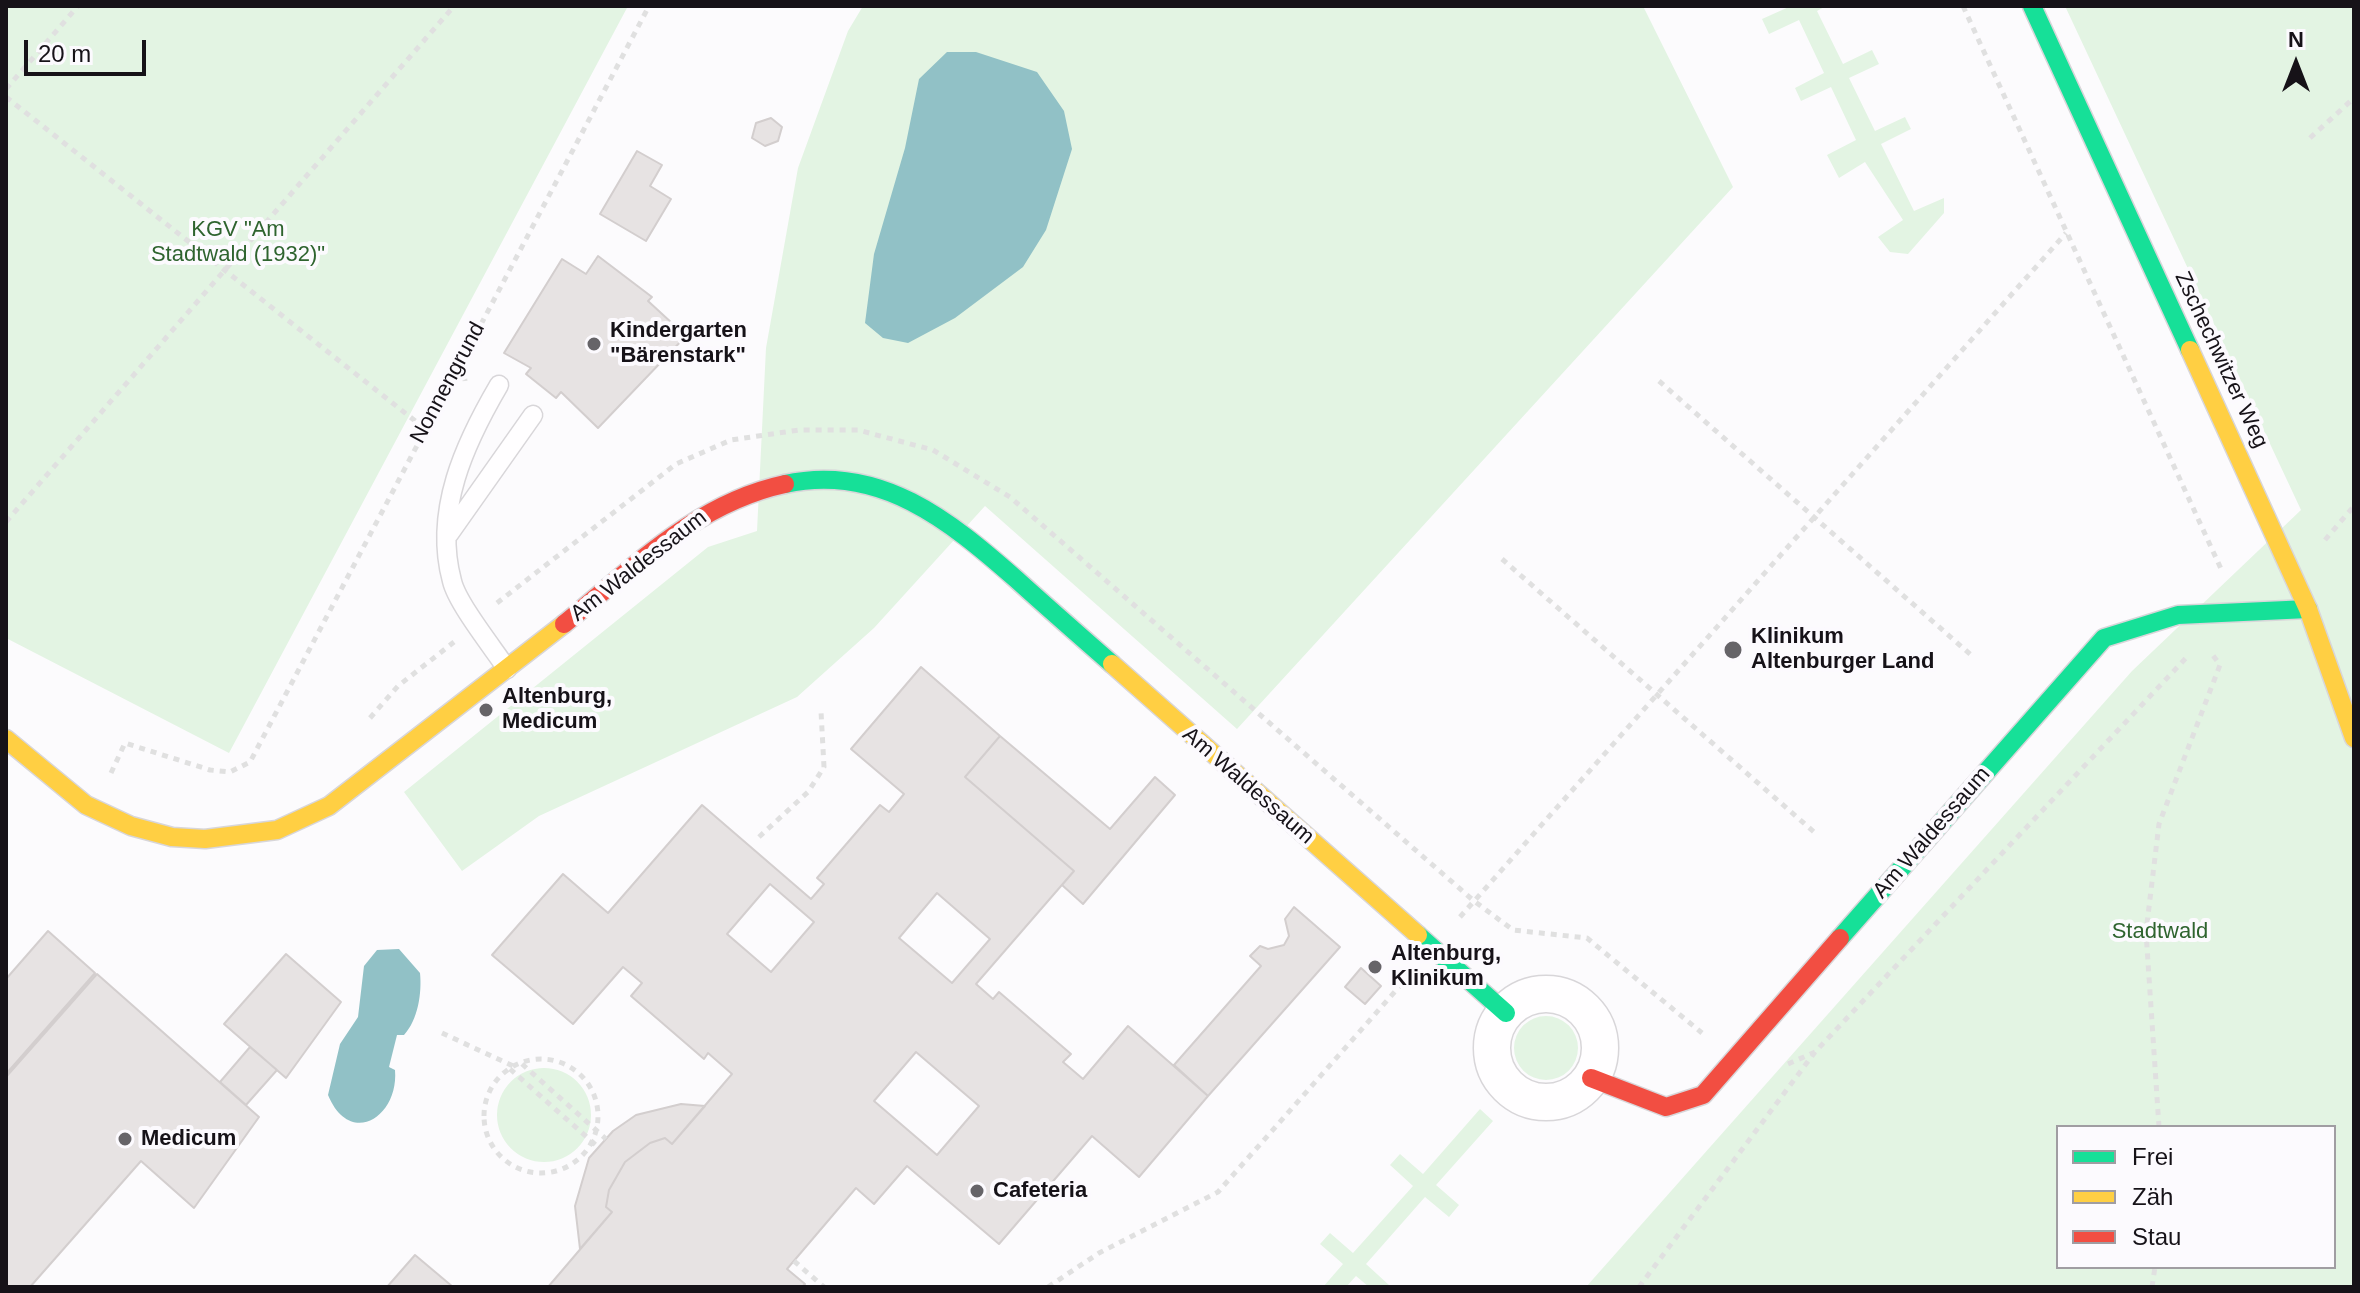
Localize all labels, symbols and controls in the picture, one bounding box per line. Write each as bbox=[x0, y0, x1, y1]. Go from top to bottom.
scale bar bbox=[28, 24, 150, 74]
north arrow bbox=[2256, 24, 2336, 104]
text: N bbox=[2288, 27, 2304, 52]
text: 20 m bbox=[38, 40, 91, 67]
park label: KGV "Am Stadtwald (1932)" bbox=[151, 217, 325, 268]
street label: Zschechwitzer Weg bbox=[2169, 268, 2273, 452]
street label: Nonnengrund bbox=[405, 318, 491, 448]
place label: Kindergarten "Bärenstark" bbox=[610, 318, 747, 370]
marker: Kindergarten "Bärenstark" bbox=[585, 335, 603, 353]
street label: Am Waldessaum bbox=[566, 505, 712, 627]
place label: Klinikum Altenburger Land bbox=[1751, 624, 1934, 676]
marker: Klinikum Altenburger Land bbox=[1722, 639, 1744, 661]
place label: Altenburg, Medicum bbox=[502, 684, 612, 736]
marker: Altenburg, Medicum bbox=[477, 701, 495, 719]
street label: Am Waldessaum bbox=[1177, 722, 1319, 850]
street label: Am Waldessaum bbox=[1868, 762, 1996, 904]
park label: Stadtwald bbox=[2112, 919, 2208, 945]
place label: Altenburg, Klinikum bbox=[1391, 941, 1501, 992]
marker: Altenburg, Klinikum bbox=[1366, 958, 1384, 976]
legend bbox=[2056, 1125, 2336, 1269]
place label: Medicum bbox=[141, 1126, 236, 1152]
marker: Medicum bbox=[116, 1130, 134, 1148]
text: Frei bbox=[2132, 1143, 2173, 1170]
place label: Cafeteria bbox=[993, 1178, 1087, 1204]
marker: Cafeteria bbox=[968, 1182, 986, 1200]
text: Zäh bbox=[2132, 1183, 2173, 1210]
text: Stau bbox=[2132, 1223, 2181, 1250]

